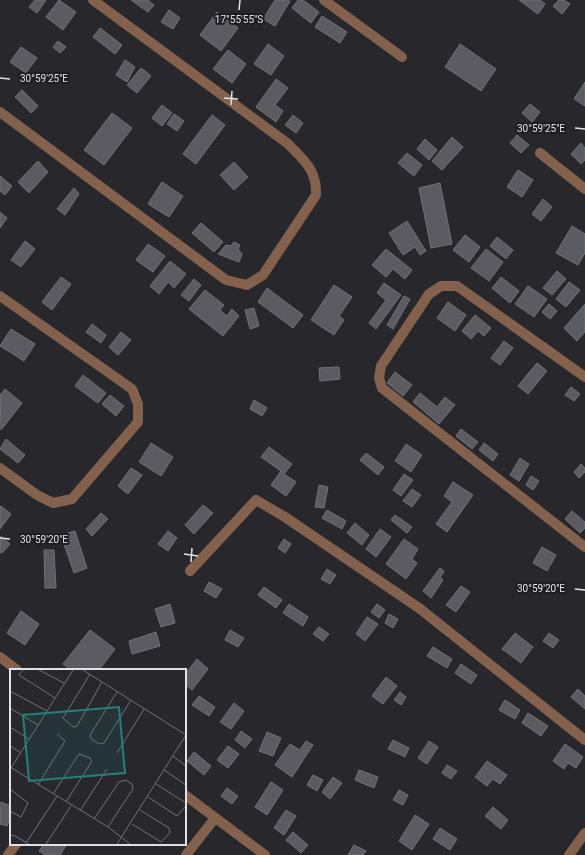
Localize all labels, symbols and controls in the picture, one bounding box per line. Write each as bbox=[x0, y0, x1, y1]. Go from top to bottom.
text: 17°55'55"S bbox=[215, 14, 263, 25]
text: 30°59'25"E bbox=[20, 73, 68, 84]
text: 30°59'25"E bbox=[517, 123, 565, 134]
text: 30°59'20"E bbox=[20, 534, 68, 545]
text: 30°59'20"E bbox=[517, 583, 565, 594]
inset map bbox=[10, 669, 186, 845]

